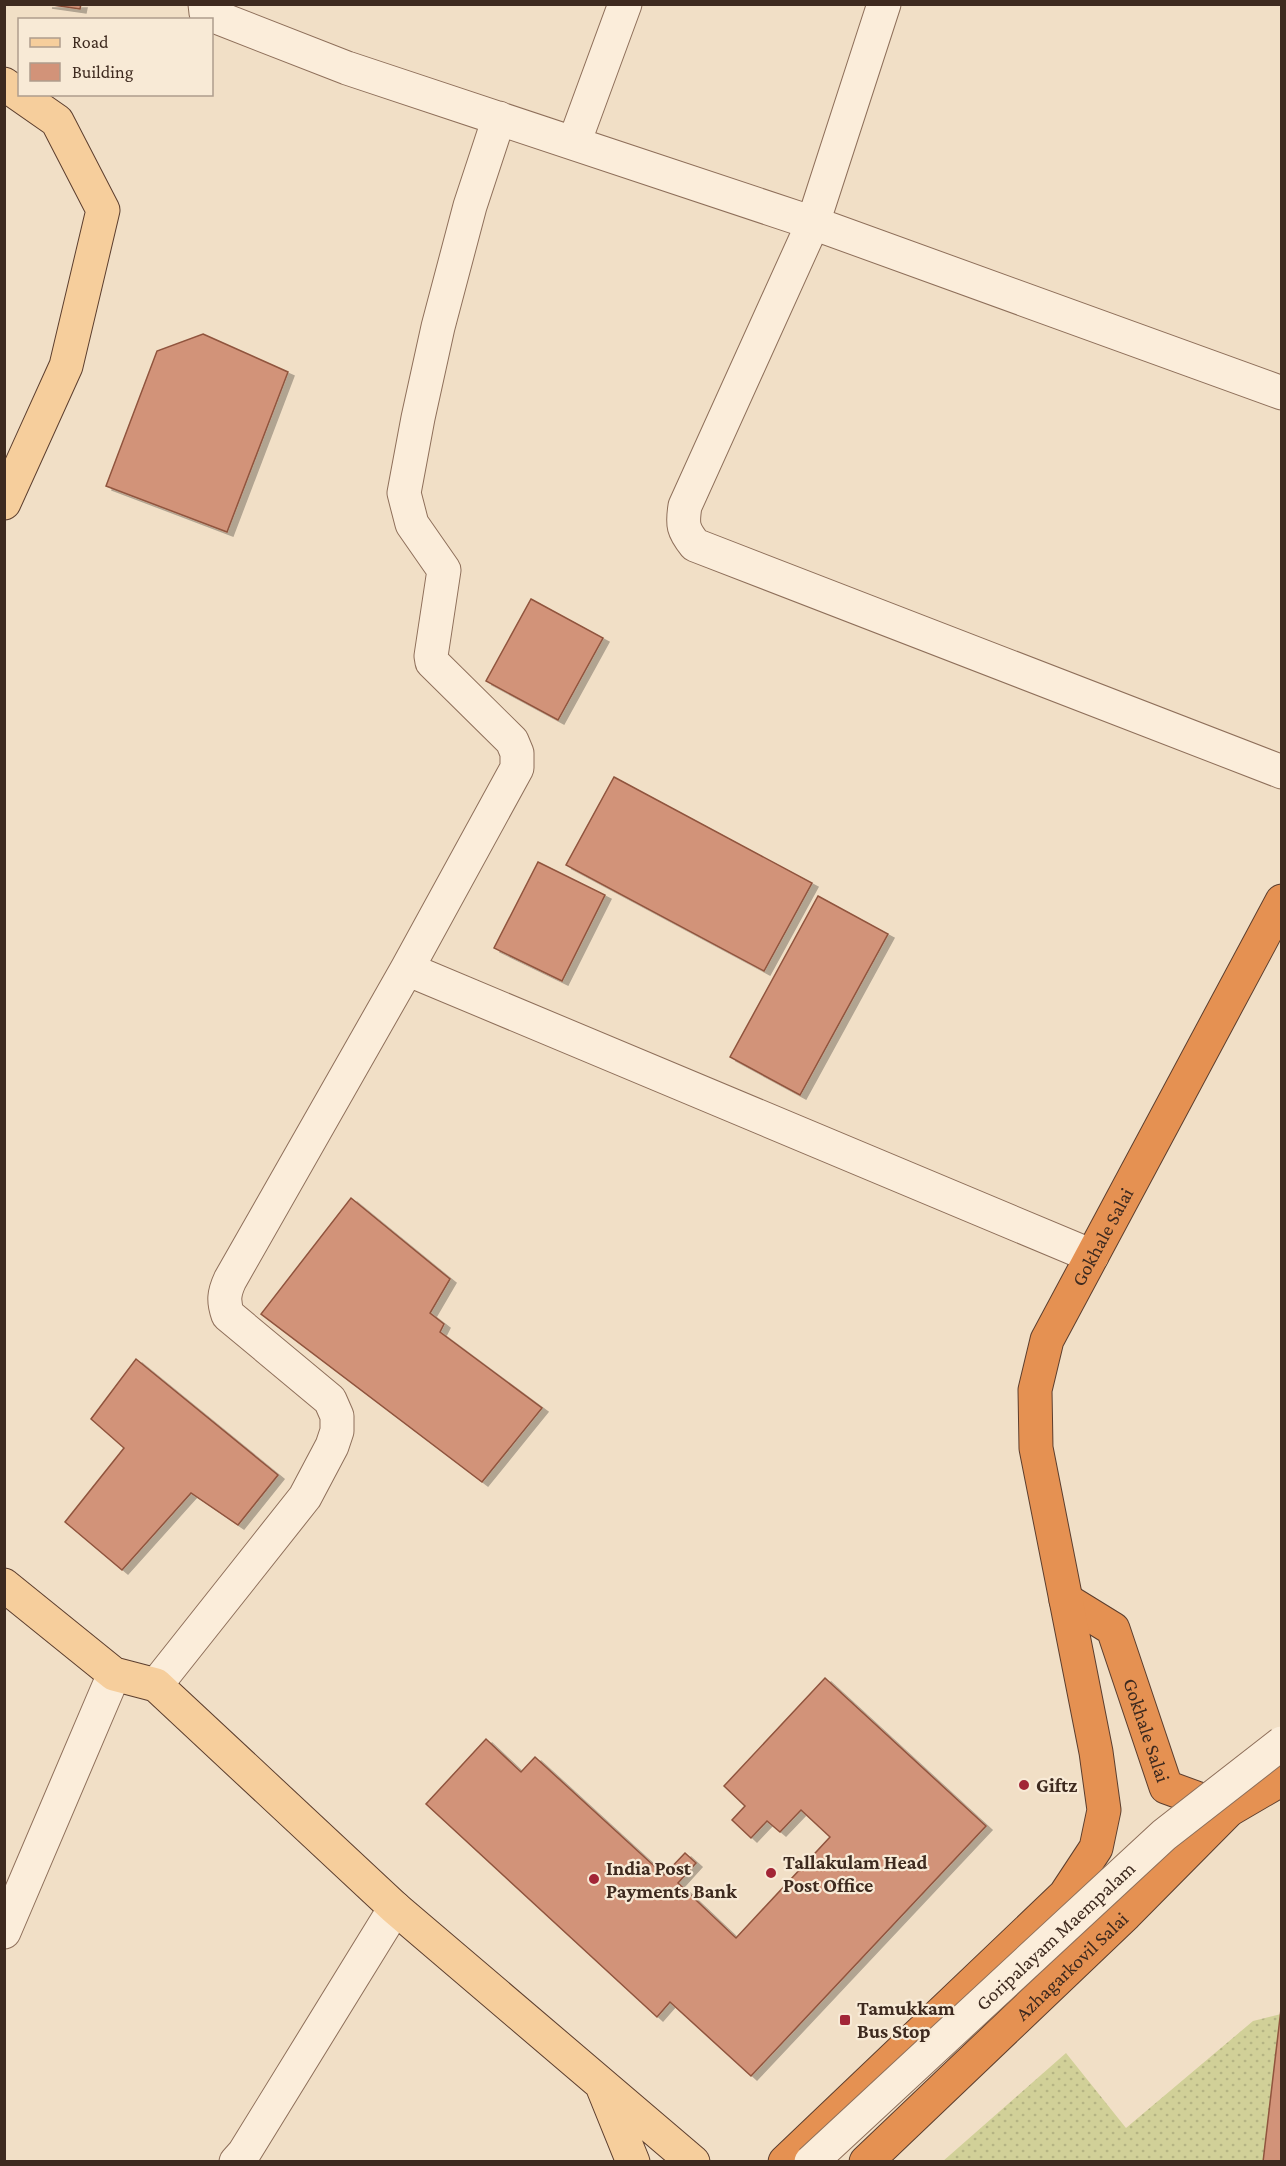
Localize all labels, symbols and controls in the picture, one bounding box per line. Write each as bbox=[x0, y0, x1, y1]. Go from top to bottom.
legend bbox=[18, 18, 213, 96]
text: Road bbox=[72, 32, 109, 52]
text: Building bbox=[72, 62, 134, 82]
street label: Gokhale Salai bbox=[1067, 1184, 1138, 1290]
street label: Gokhale Salai bbox=[1119, 1675, 1175, 1785]
place label: Giftz bbox=[1036, 1774, 1077, 1796]
marker: Giftz bbox=[1017, 1778, 1031, 1792]
place label: Tallakulam Head Post Office bbox=[783, 1851, 928, 1896]
place label: India Post Payments Bank bbox=[606, 1857, 738, 1902]
street label: Goripalayam Maempalam bbox=[971, 1857, 1139, 2015]
marker: Tallakulam Head Post Office bbox=[764, 1866, 778, 1880]
marker: India Post Payments Bank bbox=[587, 1872, 601, 1886]
street label: Azhagarkovil Salai bbox=[1011, 1907, 1132, 2025]
place label: Tamukkam Bus Stop bbox=[857, 1997, 955, 2042]
marker: Tamukkam Bus Stop bbox=[838, 2013, 852, 2027]

